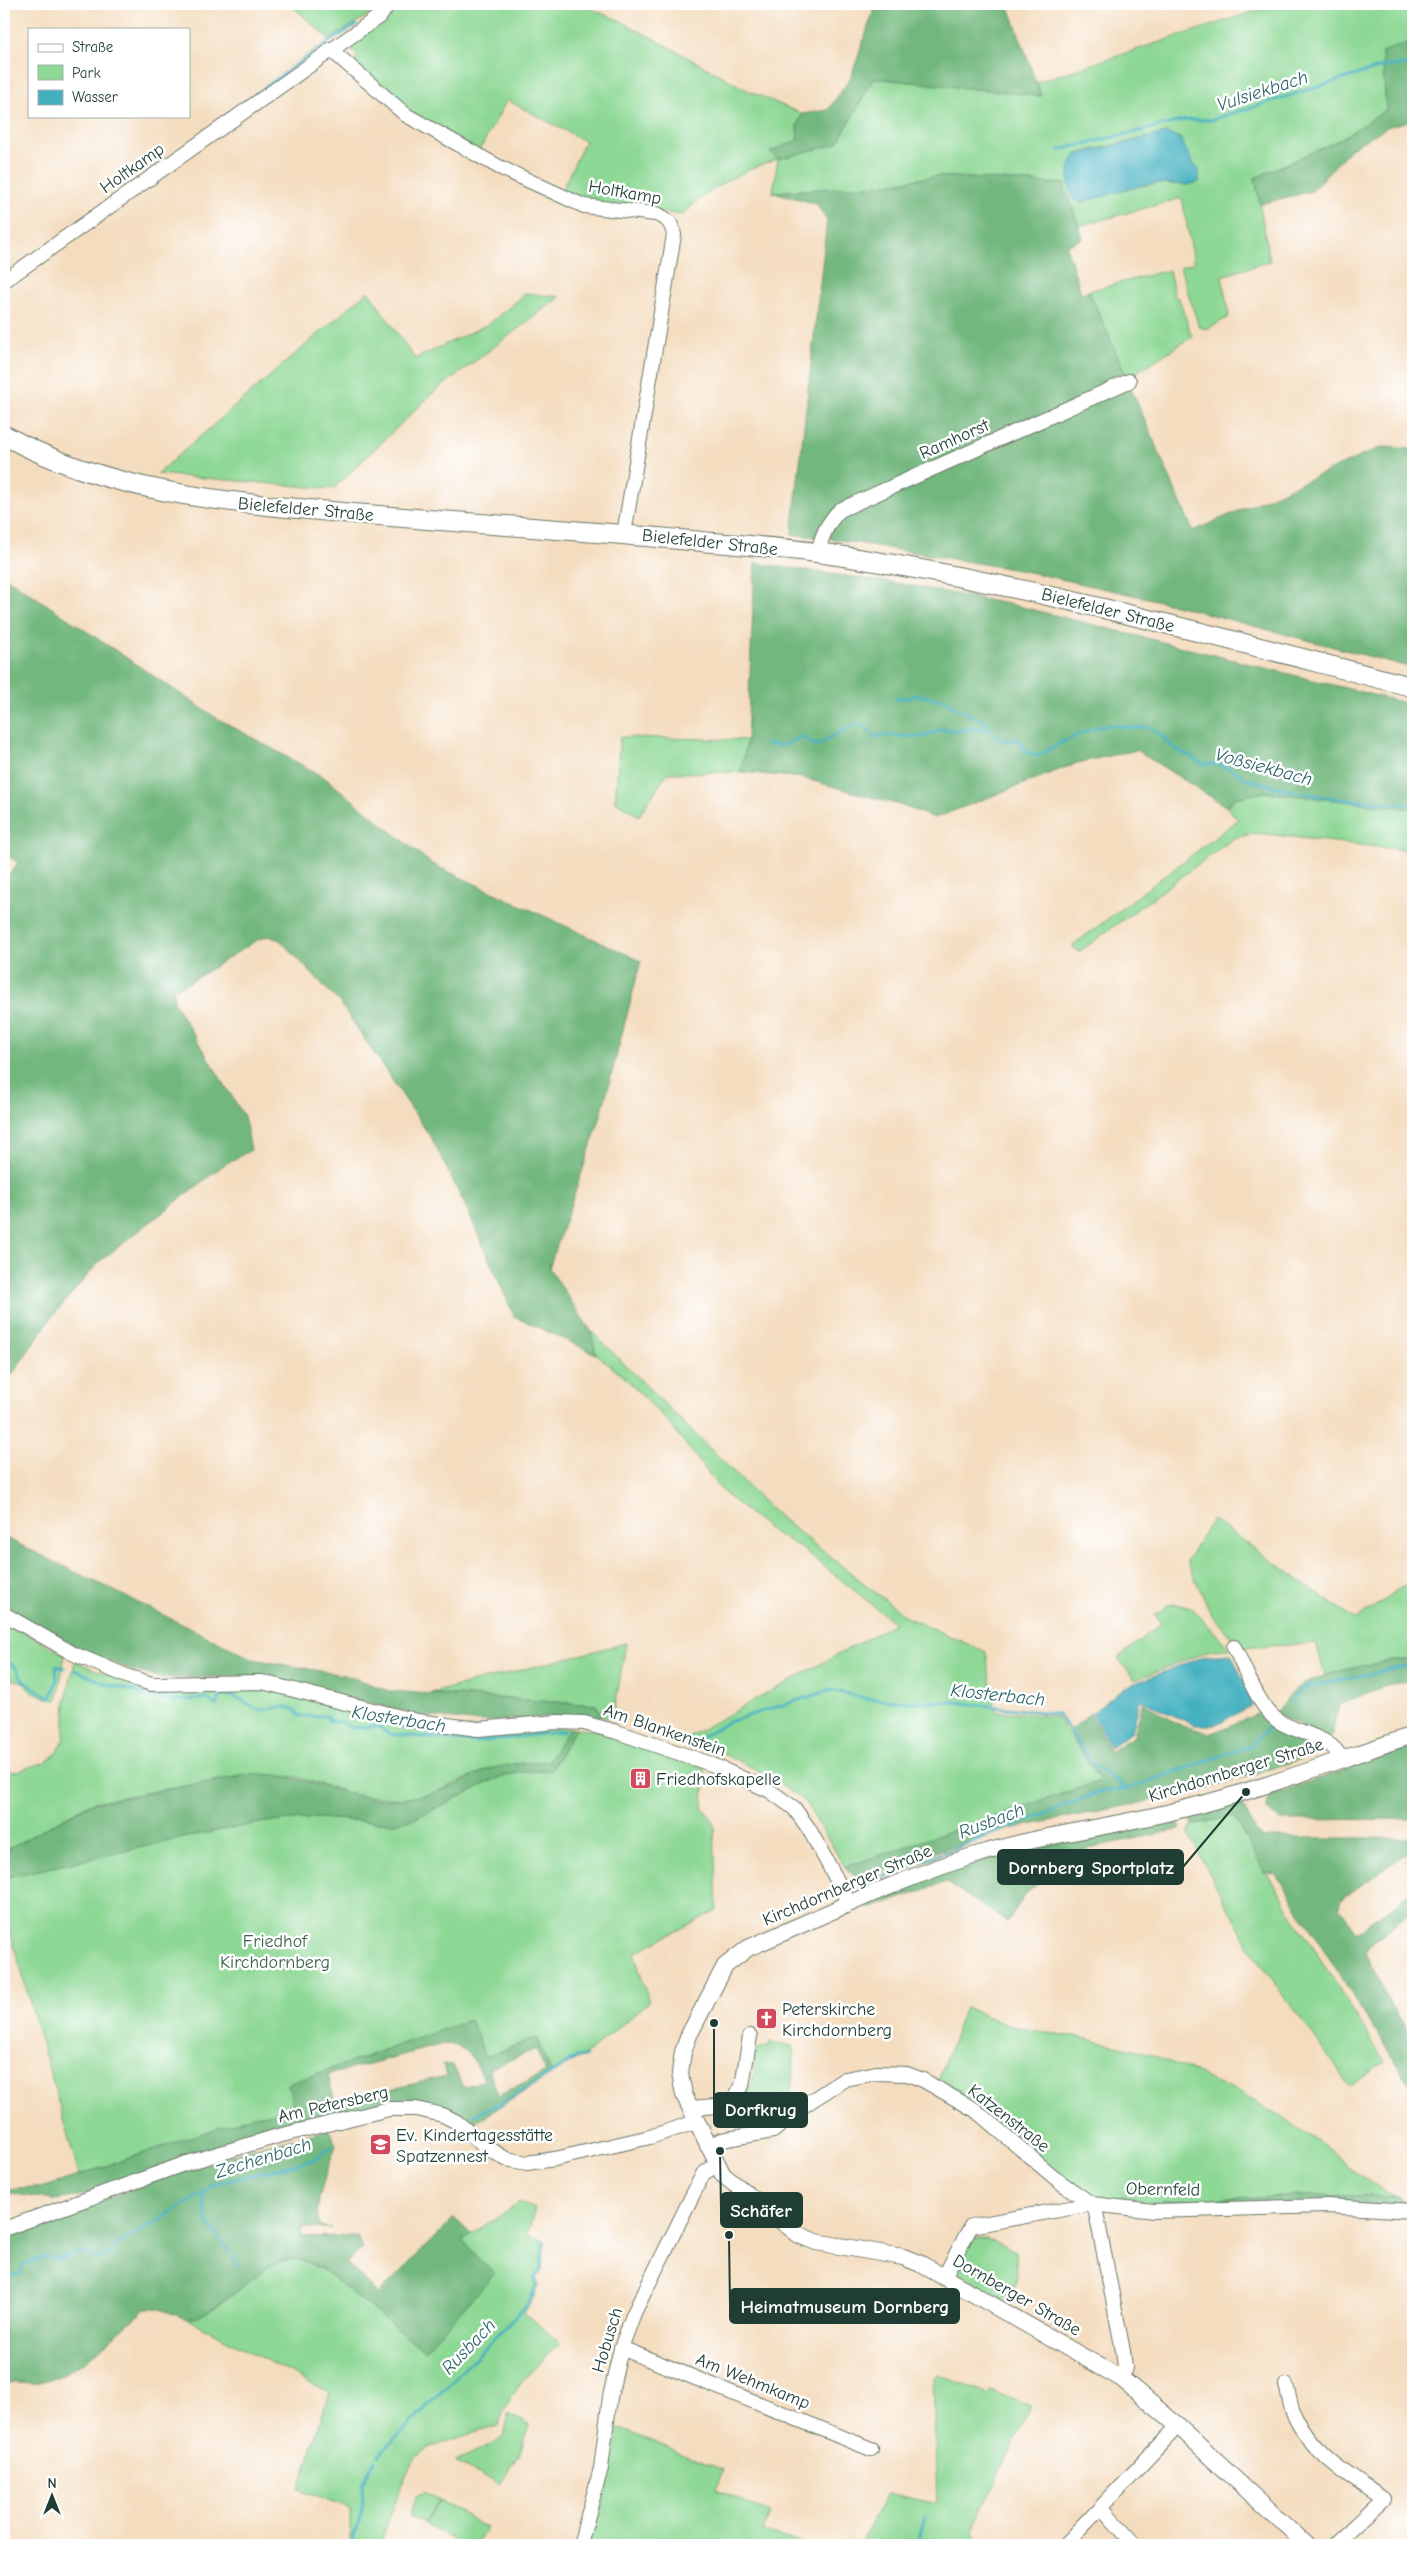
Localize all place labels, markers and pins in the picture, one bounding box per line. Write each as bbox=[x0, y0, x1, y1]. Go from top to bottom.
building icon: Friedhofskapelle bbox=[628, 1767, 652, 1791]
place label: Friedhofskapelle bbox=[656, 1769, 781, 1790]
callout: Dornberg Sportplatz bbox=[998, 1850, 1183, 1884]
place label: Peterskirche Kirchdornberg bbox=[782, 1999, 892, 2041]
church icon: Peterskirche Kirchdornberg bbox=[754, 2007, 778, 2031]
callout: Dorfkrug bbox=[714, 2093, 807, 2127]
place label: Ev. Kindertagesstätte Spatzennest bbox=[396, 2125, 553, 2167]
school or university icon: Ev. Kindertagesstätte Spatzennest bbox=[368, 2133, 392, 2157]
callout: Schäfer bbox=[721, 2193, 802, 2227]
callout: Heimatmuseum Dornberg bbox=[730, 2289, 959, 2323]

